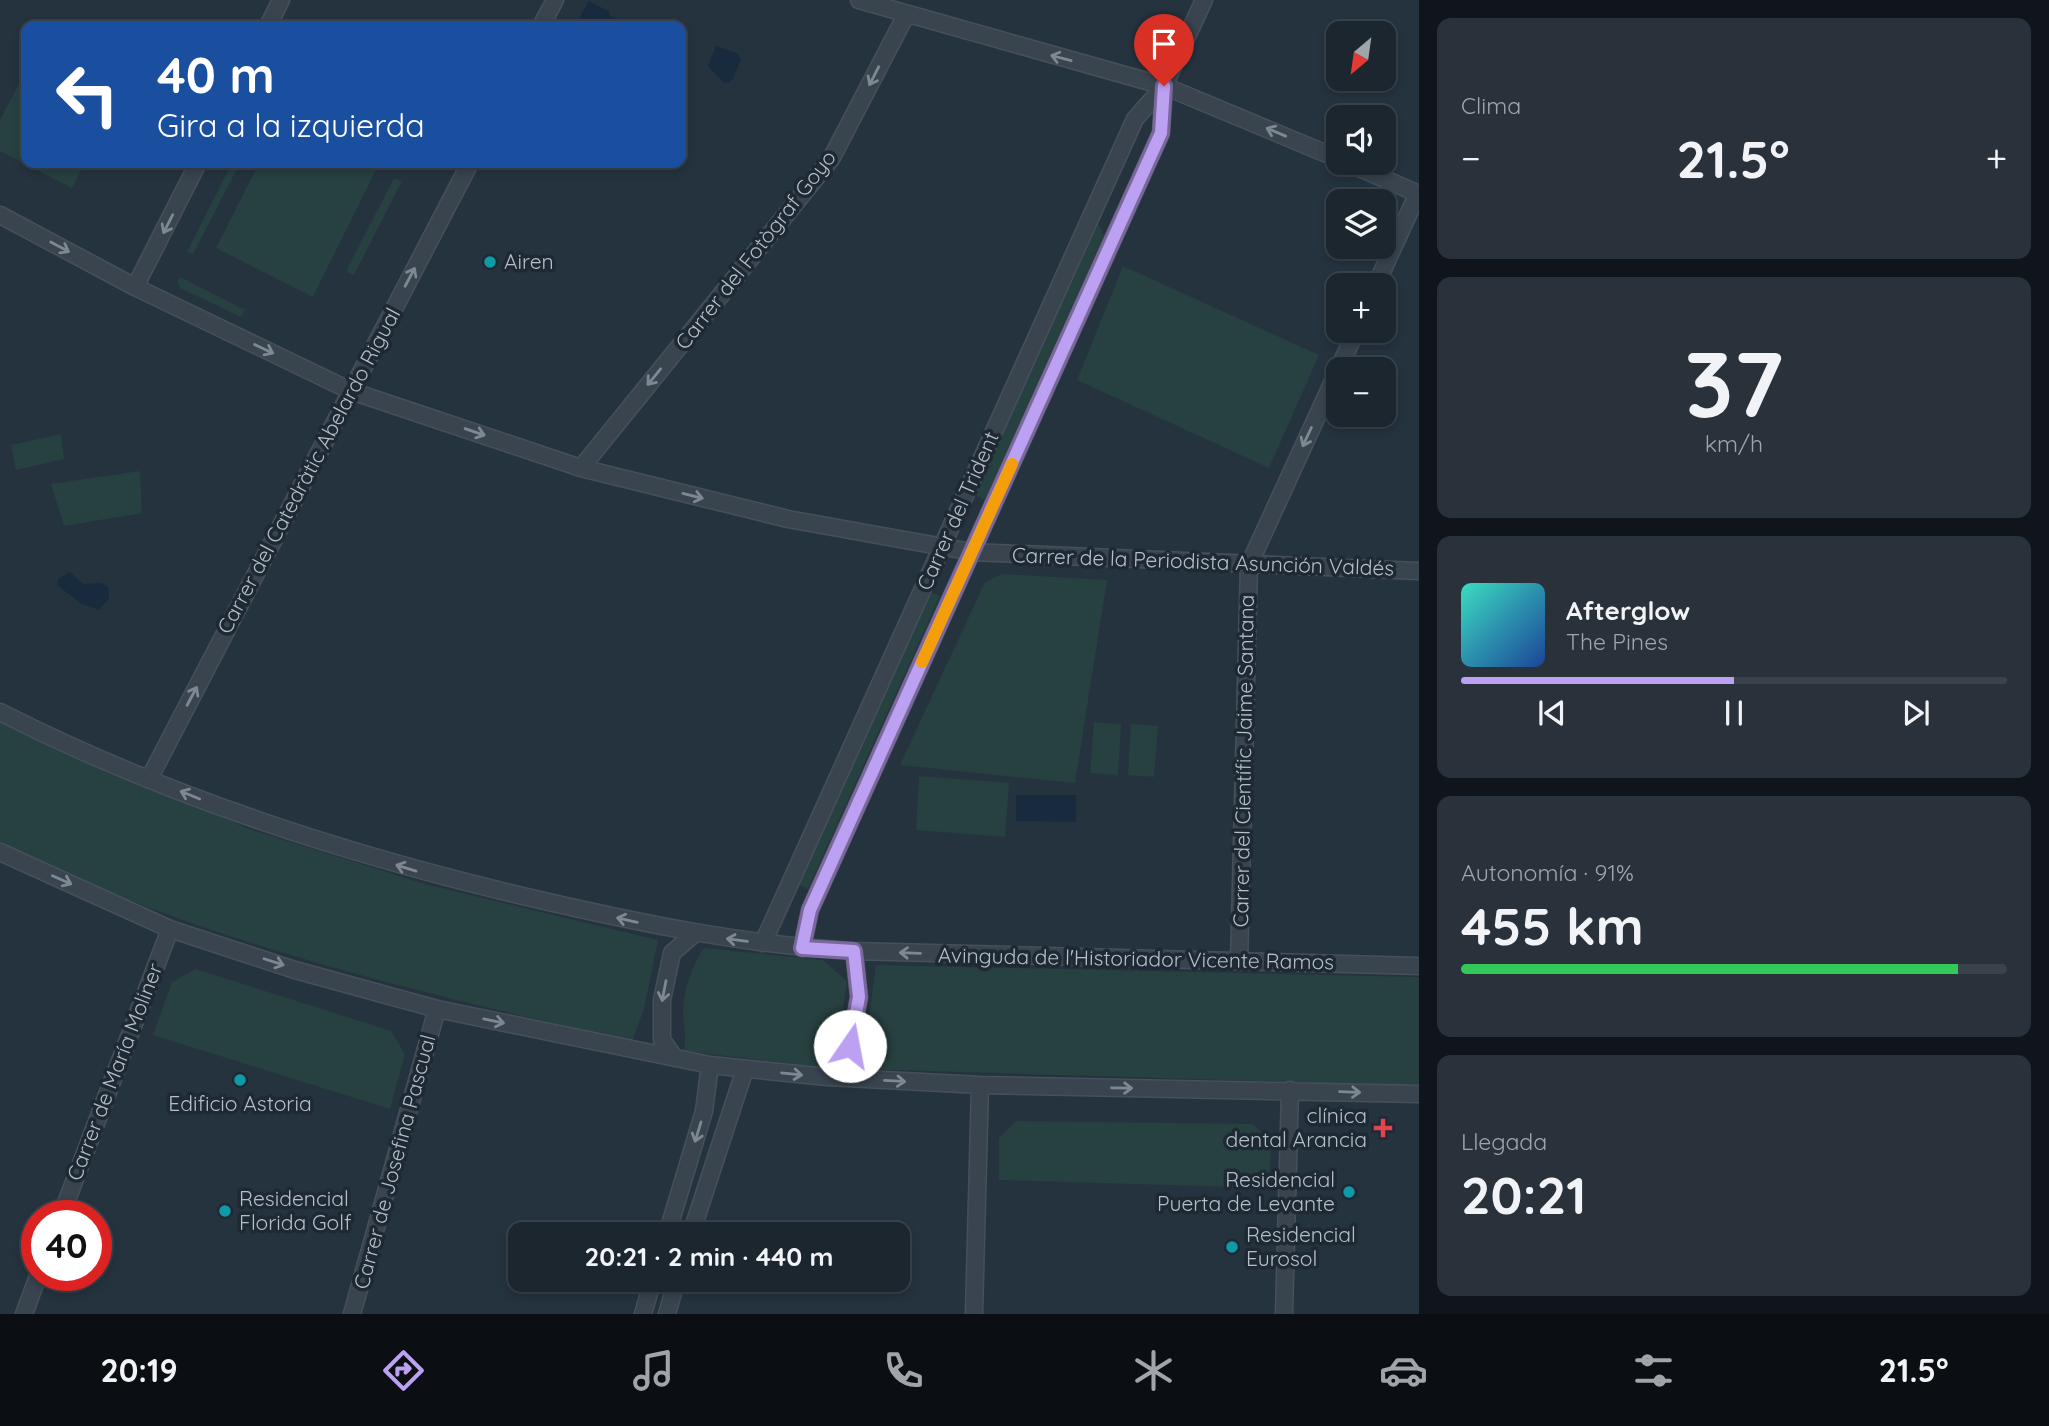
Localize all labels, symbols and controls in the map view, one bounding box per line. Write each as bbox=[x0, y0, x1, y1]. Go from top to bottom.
pin bbox=[1134, 14, 1194, 86]
north arrow bbox=[1326, 21, 1396, 91]
map controls bbox=[1326, 21, 1396, 427]
icon: arrive bbox=[1145, 25, 1183, 63]
text: 40 m bbox=[157, 44, 275, 105]
icon: left bbox=[42, 49, 133, 140]
one-way arrow bbox=[1051, 51, 1073, 64]
one-way arrow bbox=[867, 65, 881, 86]
text: Clima bbox=[1461, 91, 1521, 120]
text: Gira a la izquierda bbox=[157, 105, 425, 145]
button: sound bbox=[1326, 105, 1396, 175]
one-way arrow bbox=[1266, 124, 1287, 137]
text: 21.5° bbox=[1677, 126, 1790, 191]
text: − bbox=[1461, 134, 1481, 182]
text: + bbox=[1986, 134, 2007, 182]
street label: Carrer del Fotògraf Goyo bbox=[669, 145, 841, 354]
button: layers bbox=[1326, 189, 1396, 259]
one-way arrow bbox=[160, 213, 174, 234]
one-way arrow bbox=[49, 241, 70, 254]
place label: Airen bbox=[504, 248, 554, 274]
marker: Airen bbox=[482, 254, 498, 270]
one-way arrow bbox=[404, 267, 417, 288]
button: + bbox=[1326, 273, 1396, 343]
street label: Carrer del Catedràtic Abelardo Rigual bbox=[211, 303, 405, 638]
text: 37 bbox=[1685, 326, 1783, 440]
one-way arrow bbox=[253, 342, 274, 356]
button: − bbox=[1326, 357, 1396, 427]
one-way arrow bbox=[647, 368, 662, 386]
one-way arrow bbox=[1300, 426, 1313, 448]
one-way arrow bbox=[463, 427, 485, 440]
street label: Carrer del Trident bbox=[910, 427, 1004, 594]
text: km/h bbox=[1705, 429, 1763, 458]
one-way arrow bbox=[681, 490, 704, 503]
street label: Carrer de la Periodista Asunción Valdés bbox=[1011, 541, 1395, 581]
street label: Carrer del Científic Jaime Santana bbox=[1227, 594, 1259, 928]
text: Afterglow bbox=[1566, 594, 1690, 627]
text: The Pines bbox=[1566, 627, 1668, 656]
one-way arrow bbox=[185, 687, 199, 707]
icon: previous bbox=[1533, 694, 1571, 732]
icon: pause bbox=[1715, 694, 1753, 732]
icon: next bbox=[1897, 694, 1935, 732]
one-way arrow bbox=[180, 788, 202, 801]
text: Autonomía · 91% bbox=[1461, 858, 1634, 887]
one-way arrow bbox=[395, 861, 417, 873]
one-way arrow bbox=[51, 874, 72, 887]
text: 455 km bbox=[1461, 893, 1644, 958]
one-way arrow bbox=[616, 913, 639, 927]
one-way arrow bbox=[726, 933, 749, 946]
street label: Avinguda de l'Historiador Vicente Ramos bbox=[938, 942, 1334, 974]
one-way arrow bbox=[899, 947, 922, 960]
one-way arrow bbox=[263, 957, 285, 970]
street label: Carrer de María Moliner bbox=[61, 959, 168, 1184]
one-way arrow bbox=[656, 979, 670, 1002]
position arrow bbox=[813, 1009, 887, 1083]
one-way arrow bbox=[482, 1015, 505, 1029]
street label: Carrer de Josefina Pascual bbox=[347, 1032, 441, 1292]
one-way arrow bbox=[780, 1067, 802, 1080]
marker: Edificio Astoria bbox=[232, 1072, 248, 1088]
one-way arrow bbox=[883, 1074, 906, 1087]
one-way arrow bbox=[1110, 1081, 1133, 1094]
one-way arrow bbox=[1338, 1085, 1361, 1099]
place label: Edificio Astoria bbox=[168, 1090, 312, 1116]
place label: clínica dental Arancia bbox=[1225, 1102, 1367, 1152]
marker: clínica dental Arancia bbox=[1373, 1118, 1393, 1138]
one-way arrow bbox=[690, 1120, 703, 1142]
text: Llegada bbox=[1461, 1127, 1547, 1156]
text: 20:21 bbox=[1461, 1162, 1587, 1227]
place label: Residencial Puerta de Levante bbox=[1157, 1166, 1335, 1216]
marker: Residencial Puerta de Levante bbox=[1341, 1184, 1357, 1200]
place label: Residencial Florida Golf bbox=[239, 1185, 352, 1235]
speed limit sign: 40 bbox=[21, 1200, 112, 1291]
marker: Residencial Florida Golf bbox=[217, 1203, 233, 1219]
place label: Residencial Eurosol bbox=[1246, 1221, 1356, 1271]
marker: Residencial Eurosol bbox=[1224, 1239, 1240, 1255]
text: 20:21 · 2 min · 440 m bbox=[585, 1240, 833, 1273]
icon: directions bbox=[379, 1346, 428, 1395]
icon: music bbox=[629, 1346, 678, 1395]
icon: phone bbox=[879, 1346, 928, 1395]
icon: climate bbox=[1129, 1346, 1178, 1395]
icon: car bbox=[1379, 1346, 1428, 1395]
icon: filters bbox=[1629, 1346, 1678, 1395]
text: 20:19 bbox=[101, 1350, 178, 1390]
text: 21.5° bbox=[1879, 1350, 1948, 1390]

